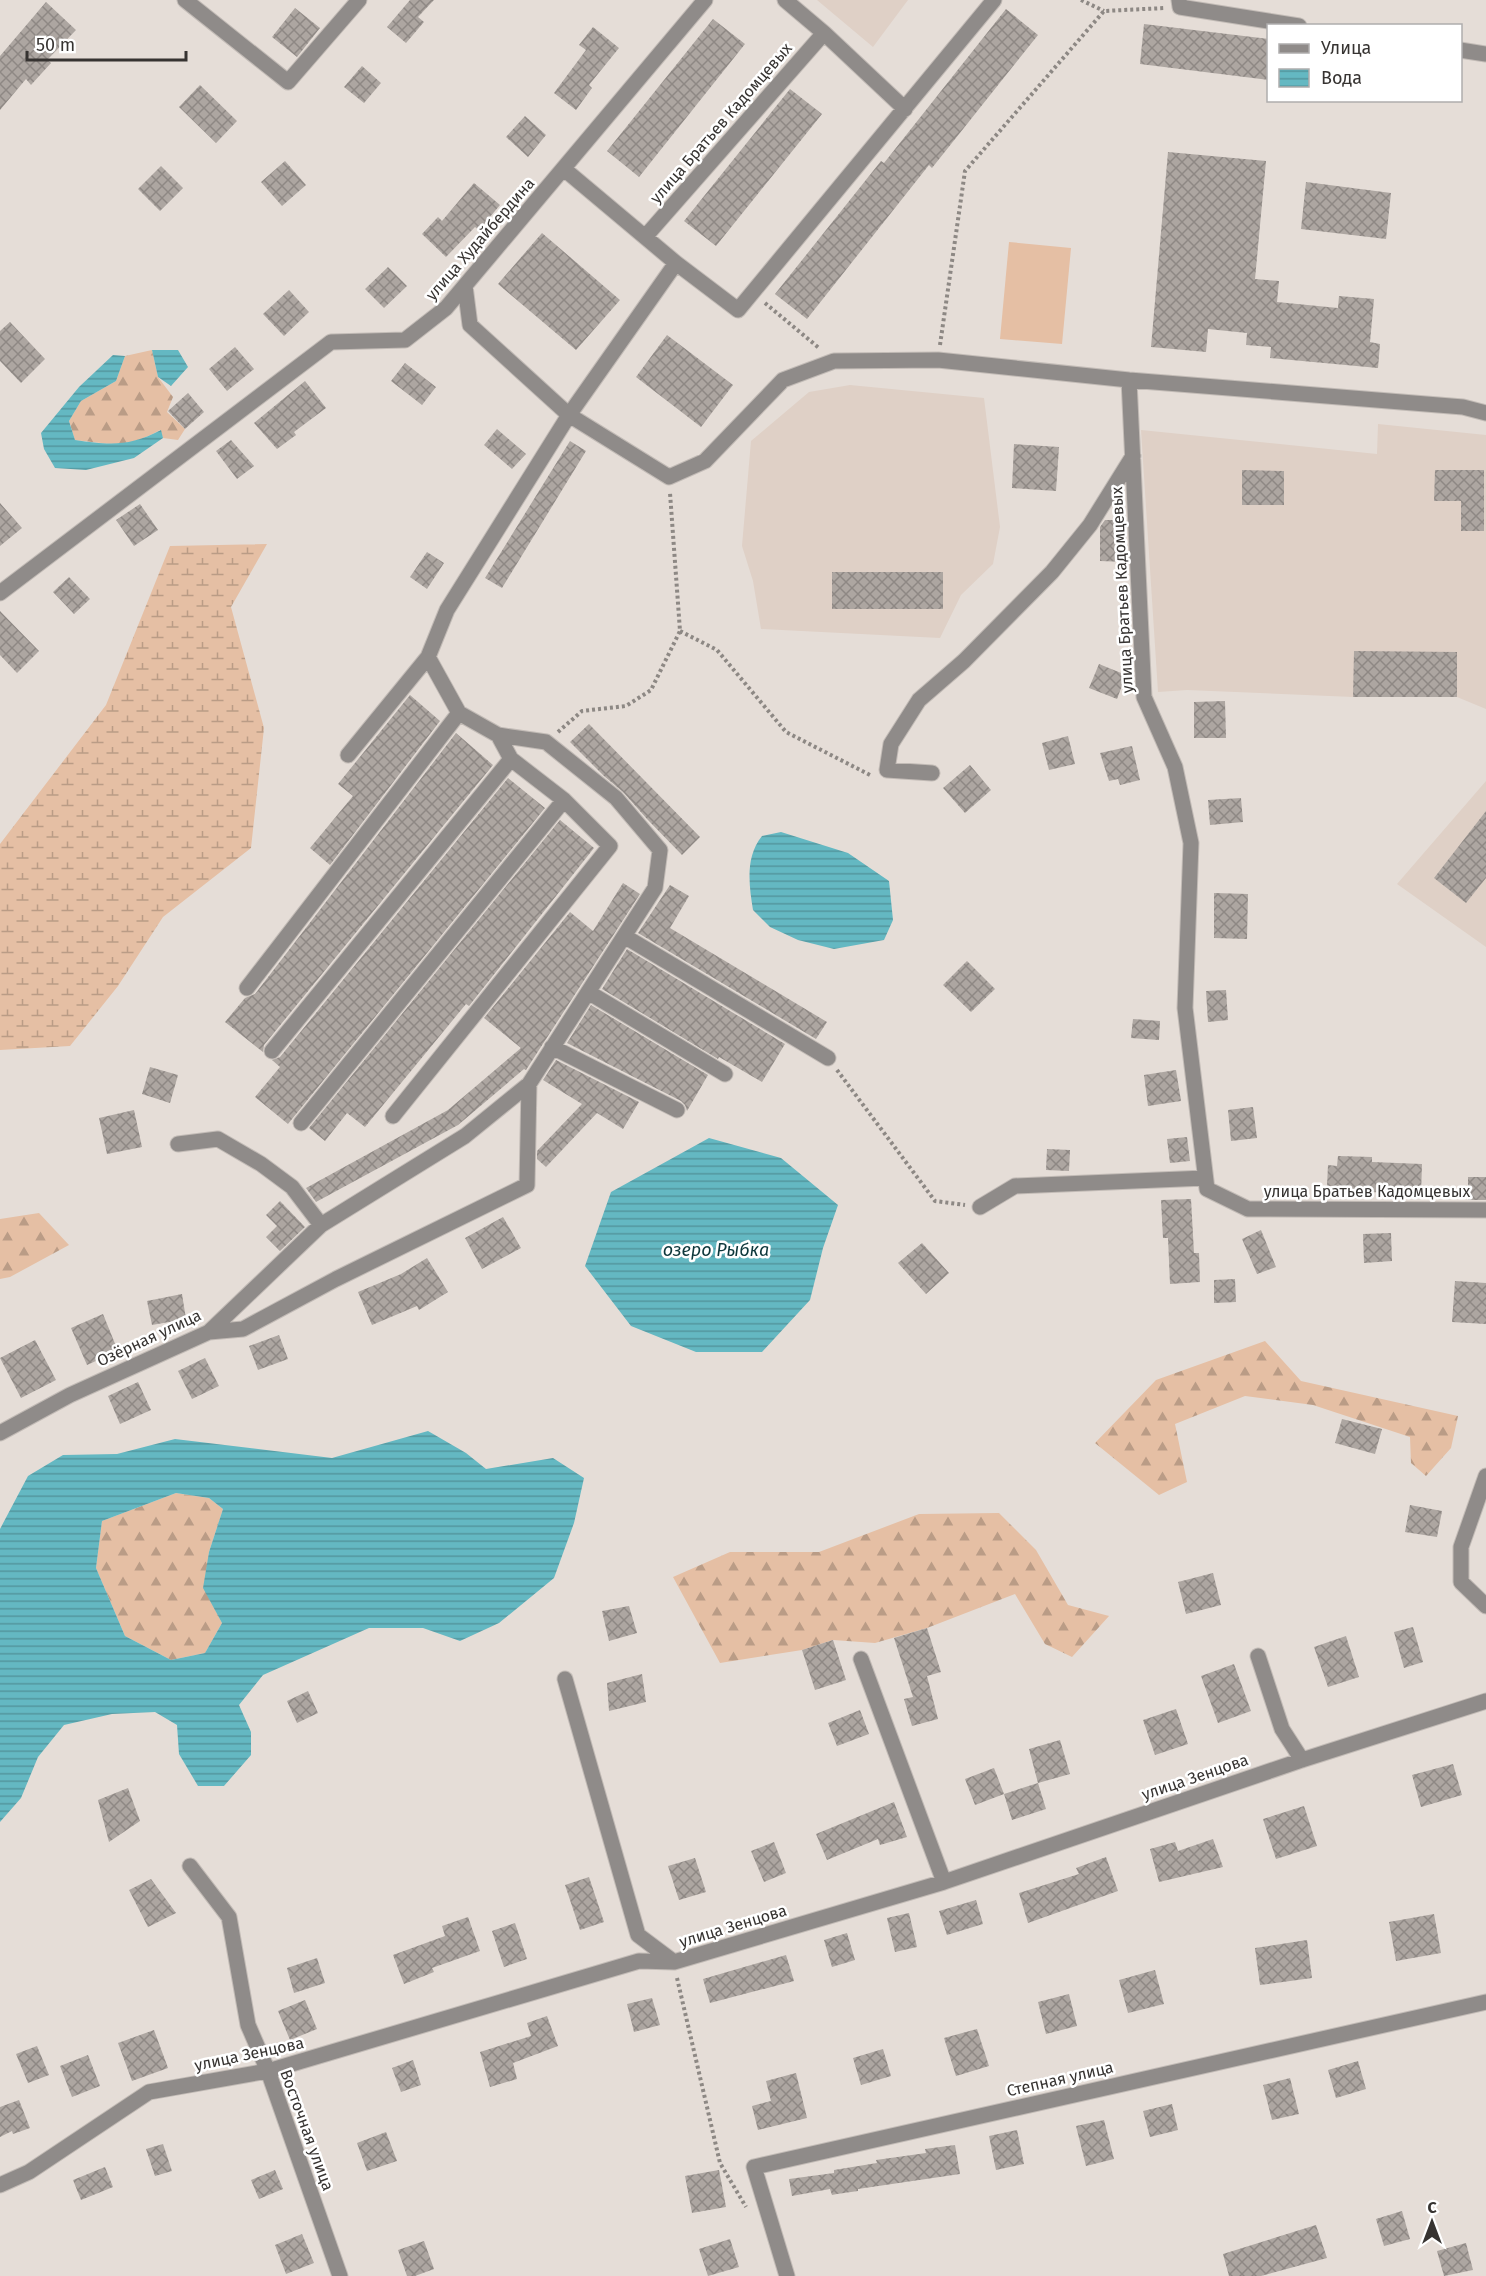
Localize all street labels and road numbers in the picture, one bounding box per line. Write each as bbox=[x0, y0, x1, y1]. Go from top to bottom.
street label: улица Братьев Кадомцевых bbox=[646, 39, 796, 207]
street label: улица Худайбердина bbox=[422, 174, 538, 304]
street label: улица Братьев Кадомцевых bbox=[1107, 486, 1137, 694]
street label: улица Братьев Кадомцевых bbox=[1264, 1182, 1471, 1201]
street label: Озёрная улица bbox=[94, 1306, 204, 1370]
street label: улица Зенцова bbox=[1139, 1750, 1251, 1804]
street label: улица Зенцова bbox=[677, 1901, 789, 1951]
street label: улица Зенцова bbox=[193, 2033, 305, 2075]
street label: Степная улица bbox=[1005, 2057, 1115, 2101]
street label: Восточная улица bbox=[276, 2067, 338, 2193]

